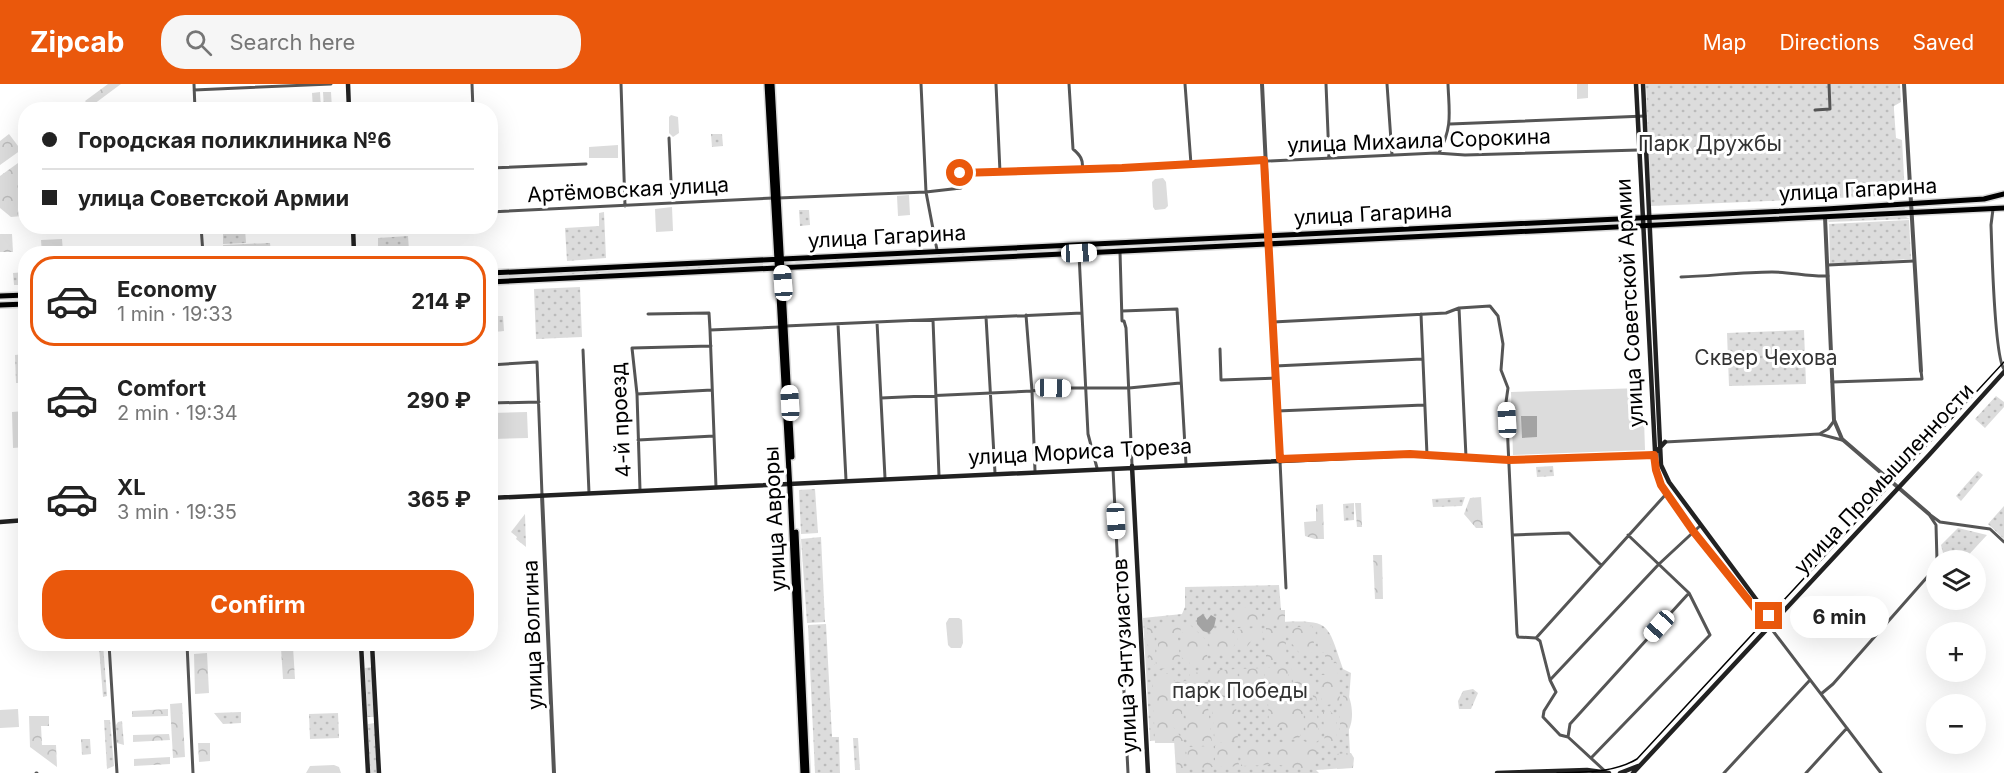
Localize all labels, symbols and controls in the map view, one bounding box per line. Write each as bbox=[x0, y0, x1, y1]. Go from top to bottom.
search box bbox=[161, 15, 581, 69]
text: Zipcab bbox=[30, 25, 125, 59]
icon: search bbox=[182, 26, 215, 59]
text: Search here bbox=[230, 29, 355, 55]
text: Map bbox=[1703, 30, 1746, 55]
text: Directions bbox=[1779, 30, 1880, 55]
text: Saved bbox=[1913, 30, 1974, 55]
street label: улица Михаила Сорокина bbox=[1287, 123, 1551, 158]
text: Городская поликлиника №6 bbox=[78, 127, 392, 153]
park label: Парк Дружбы bbox=[1638, 131, 1782, 156]
route start bbox=[946, 159, 973, 186]
street label: Артёмовская улица bbox=[526, 172, 730, 207]
street label: улица Гагарина bbox=[1778, 173, 1938, 206]
street label: улица Советской Армии bbox=[1610, 178, 1649, 428]
text: улица Советской Армии bbox=[78, 185, 349, 211]
street label: улица Гагарина bbox=[1293, 197, 1453, 230]
street label: улица Гагарина bbox=[807, 220, 967, 253]
car bbox=[1061, 243, 1097, 263]
car bbox=[773, 264, 793, 302]
icon: car bbox=[45, 274, 99, 328]
text: Economy bbox=[117, 276, 217, 302]
text: 214 ₽ bbox=[411, 288, 471, 314]
text: 1 min · 19:33 bbox=[117, 302, 233, 326]
park label: Сквер Чехова bbox=[1694, 345, 1838, 370]
street label: 4-й проезд bbox=[605, 362, 636, 478]
icon: car bbox=[45, 373, 99, 427]
text: Comfort bbox=[117, 375, 206, 401]
street label: улица Промышленности bbox=[1789, 378, 1979, 579]
car bbox=[1035, 379, 1071, 397]
car bbox=[780, 385, 800, 421]
text: 290 ₽ bbox=[406, 387, 471, 413]
text: 2 min · 19:34 bbox=[117, 401, 238, 425]
car bbox=[1497, 402, 1517, 438]
street label: улица Мориса Тореза bbox=[967, 433, 1193, 470]
street label: улица Авроры bbox=[758, 446, 791, 592]
icon: car bbox=[45, 472, 99, 526]
text: XL bbox=[117, 474, 146, 500]
text: 365 ₽ bbox=[407, 486, 471, 512]
text: 3 min · 19:35 bbox=[117, 500, 237, 524]
car bbox=[1106, 503, 1126, 539]
map controls bbox=[1926, 550, 1986, 754]
button: layers bbox=[1926, 550, 1986, 610]
street label: улица Энтузиастов bbox=[1107, 558, 1142, 754]
street label: улица Волгина bbox=[517, 560, 548, 710]
button: Confirm bbox=[42, 570, 474, 639]
callout: 6 min bbox=[1790, 595, 1889, 637]
route end bbox=[1755, 602, 1782, 629]
text: 6 min bbox=[1813, 605, 1866, 629]
car bbox=[1640, 607, 1678, 645]
button: + bbox=[1926, 622, 1986, 682]
park label: парк Победы bbox=[1172, 678, 1308, 703]
button: − bbox=[1926, 694, 1986, 754]

